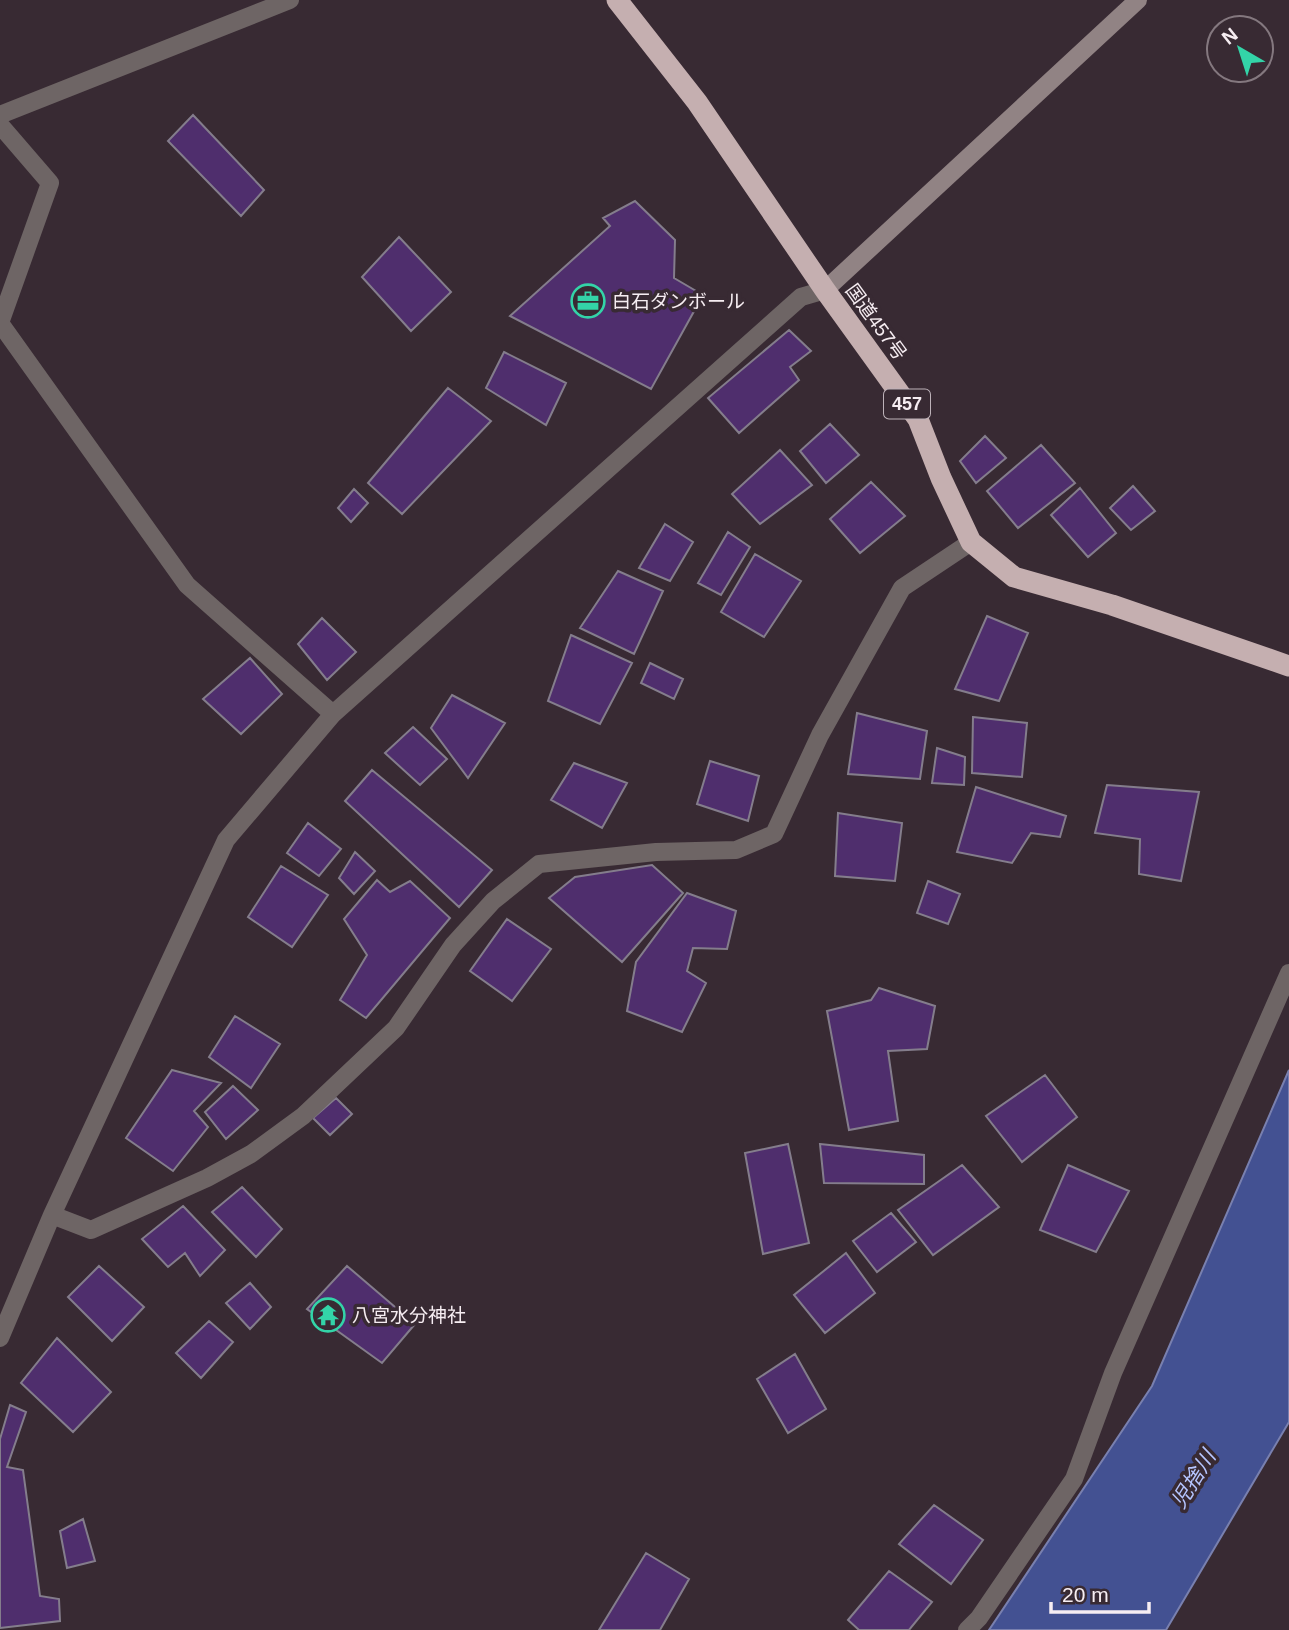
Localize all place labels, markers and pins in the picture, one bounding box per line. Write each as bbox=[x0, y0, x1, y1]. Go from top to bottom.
office icon: 白石ダンボール bbox=[569, 282, 607, 320]
place label: 白石ダンボール bbox=[612, 291, 745, 312]
temple icon: 八宮水分神社 bbox=[309, 1296, 347, 1334]
place label: 八宮水分神社 bbox=[352, 1305, 466, 1326]

